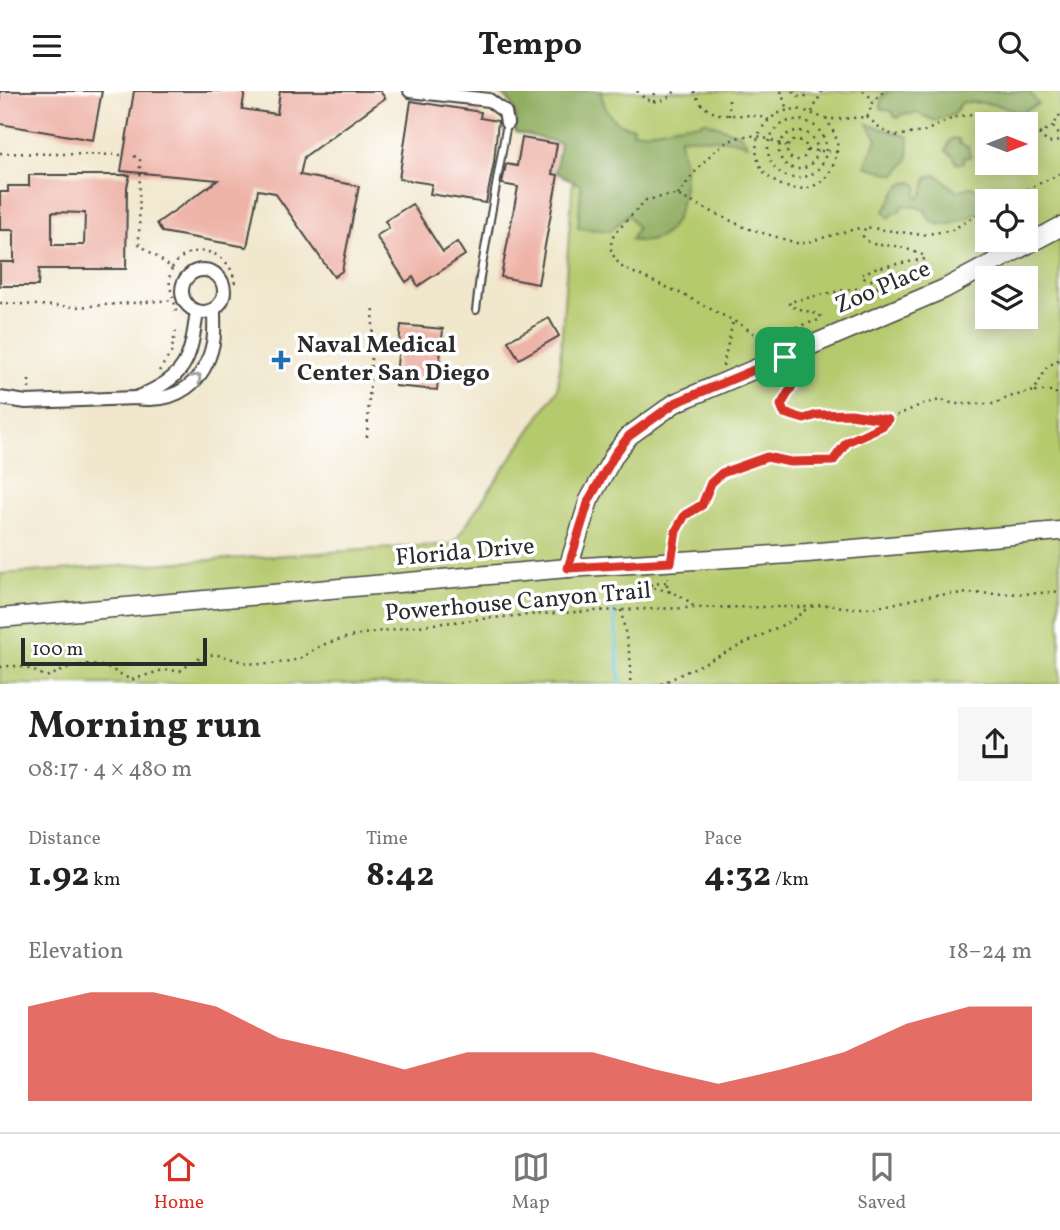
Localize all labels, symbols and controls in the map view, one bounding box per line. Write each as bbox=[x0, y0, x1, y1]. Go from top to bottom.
text: Tempo bbox=[478, 24, 582, 68]
icon: menu bbox=[28, 27, 66, 65]
icon: search bbox=[994, 27, 1032, 65]
north arrow bbox=[975, 112, 1038, 175]
map controls bbox=[975, 112, 1038, 329]
button: locate bbox=[975, 189, 1038, 252]
street label: Zoo Place bbox=[830, 253, 936, 323]
button: layers bbox=[975, 266, 1038, 329]
pin bbox=[755, 327, 815, 387]
place label: Naval Medical Center San Diego bbox=[297, 329, 490, 391]
icon: arrive bbox=[766, 338, 804, 376]
marker: Naval Medical Center San Diego bbox=[271, 350, 291, 370]
one-way arrow bbox=[189, 373, 201, 386]
street label: Florida Drive bbox=[394, 530, 536, 576]
street label: Powerhouse Canyon Trail bbox=[383, 574, 653, 632]
scale bar bbox=[21, 635, 206, 667]
text: 100 m bbox=[32, 637, 83, 663]
text: Morning run bbox=[28, 701, 262, 754]
button: share bbox=[958, 707, 1032, 781]
text: 08:17 · 4 × 480 m bbox=[28, 754, 192, 786]
text: Distance bbox=[28, 826, 101, 852]
text: Time bbox=[366, 826, 408, 852]
text: Pace bbox=[704, 826, 742, 852]
text: 1.92 bbox=[28, 852, 90, 900]
text: 8:42 bbox=[366, 852, 434, 900]
text: 4:32 bbox=[704, 852, 771, 900]
text: km bbox=[90, 867, 121, 893]
text: /km bbox=[771, 867, 809, 893]
text: Elevation bbox=[28, 936, 124, 968]
text: 18–24 m bbox=[948, 936, 1032, 968]
tab: Home bbox=[154, 1148, 204, 1216]
tab: Map bbox=[512, 1148, 550, 1216]
tab: Saved bbox=[857, 1148, 906, 1216]

